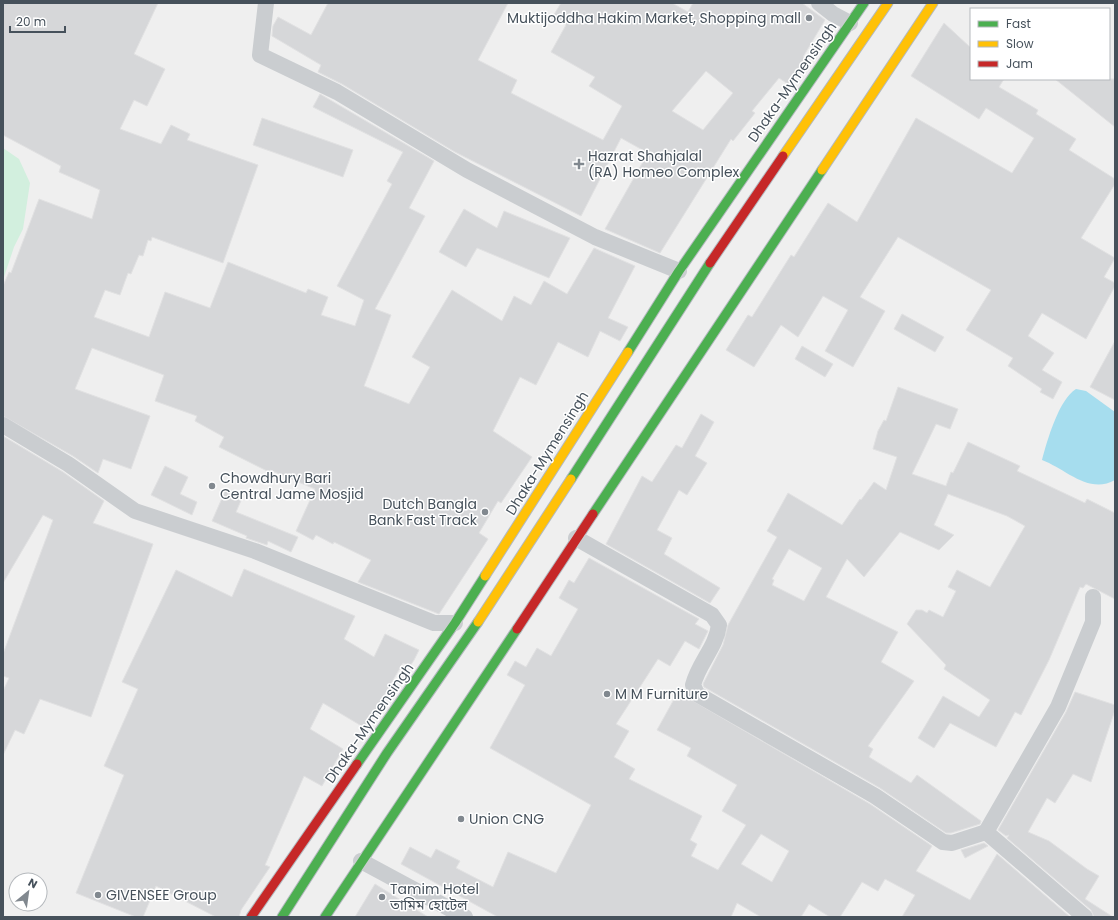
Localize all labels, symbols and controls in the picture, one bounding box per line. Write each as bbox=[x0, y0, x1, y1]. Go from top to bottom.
scale bar bbox=[10, 8, 65, 34]
place label: Muktijoddha Hakim Market, Shopping mall bbox=[507, 8, 801, 28]
legend bbox=[970, 8, 1110, 80]
text: 20 m bbox=[16, 13, 46, 30]
marker: Muktijoddha Hakim Market, Shopping mall bbox=[804, 13, 814, 23]
text: Fast bbox=[1006, 15, 1031, 32]
street label: Dhaka-Mymensingh bbox=[743, 18, 841, 146]
text: Slow bbox=[1006, 35, 1034, 52]
text: Jam bbox=[1006, 55, 1033, 72]
place label: Hazrat Shahjalal (RA) Homeo Complex bbox=[588, 146, 740, 182]
marker: Hazrat Shahjalal (RA) Homeo Complex bbox=[573, 158, 585, 170]
street label: Dhaka-Mymensingh bbox=[501, 387, 593, 519]
place label: Chowdhury Bari Central Jame Mosjid bbox=[220, 468, 364, 504]
marker: Chowdhury Bari Central Jame Mosjid bbox=[207, 481, 217, 491]
place label: Dutch Bangla Bank Fast Track bbox=[368, 494, 478, 530]
marker: Dutch Bangla Bank Fast Track bbox=[480, 507, 490, 517]
street label: Dhaka-Mymensingh bbox=[320, 659, 418, 787]
place label: M M Furniture bbox=[615, 684, 709, 704]
marker: M M Furniture bbox=[602, 689, 612, 699]
place label: Union CNG bbox=[469, 809, 544, 829]
marker: Union CNG bbox=[456, 814, 466, 824]
north arrow bbox=[8, 872, 48, 912]
text: N bbox=[25, 874, 40, 892]
place label: Tamim Hotel তামিম হোটেল bbox=[389, 879, 479, 915]
place label: GIVENSEE Group bbox=[106, 885, 217, 905]
marker: GIVENSEE Group bbox=[93, 890, 103, 900]
marker: Tamim Hotel তামিম হোটেল bbox=[377, 892, 387, 902]

